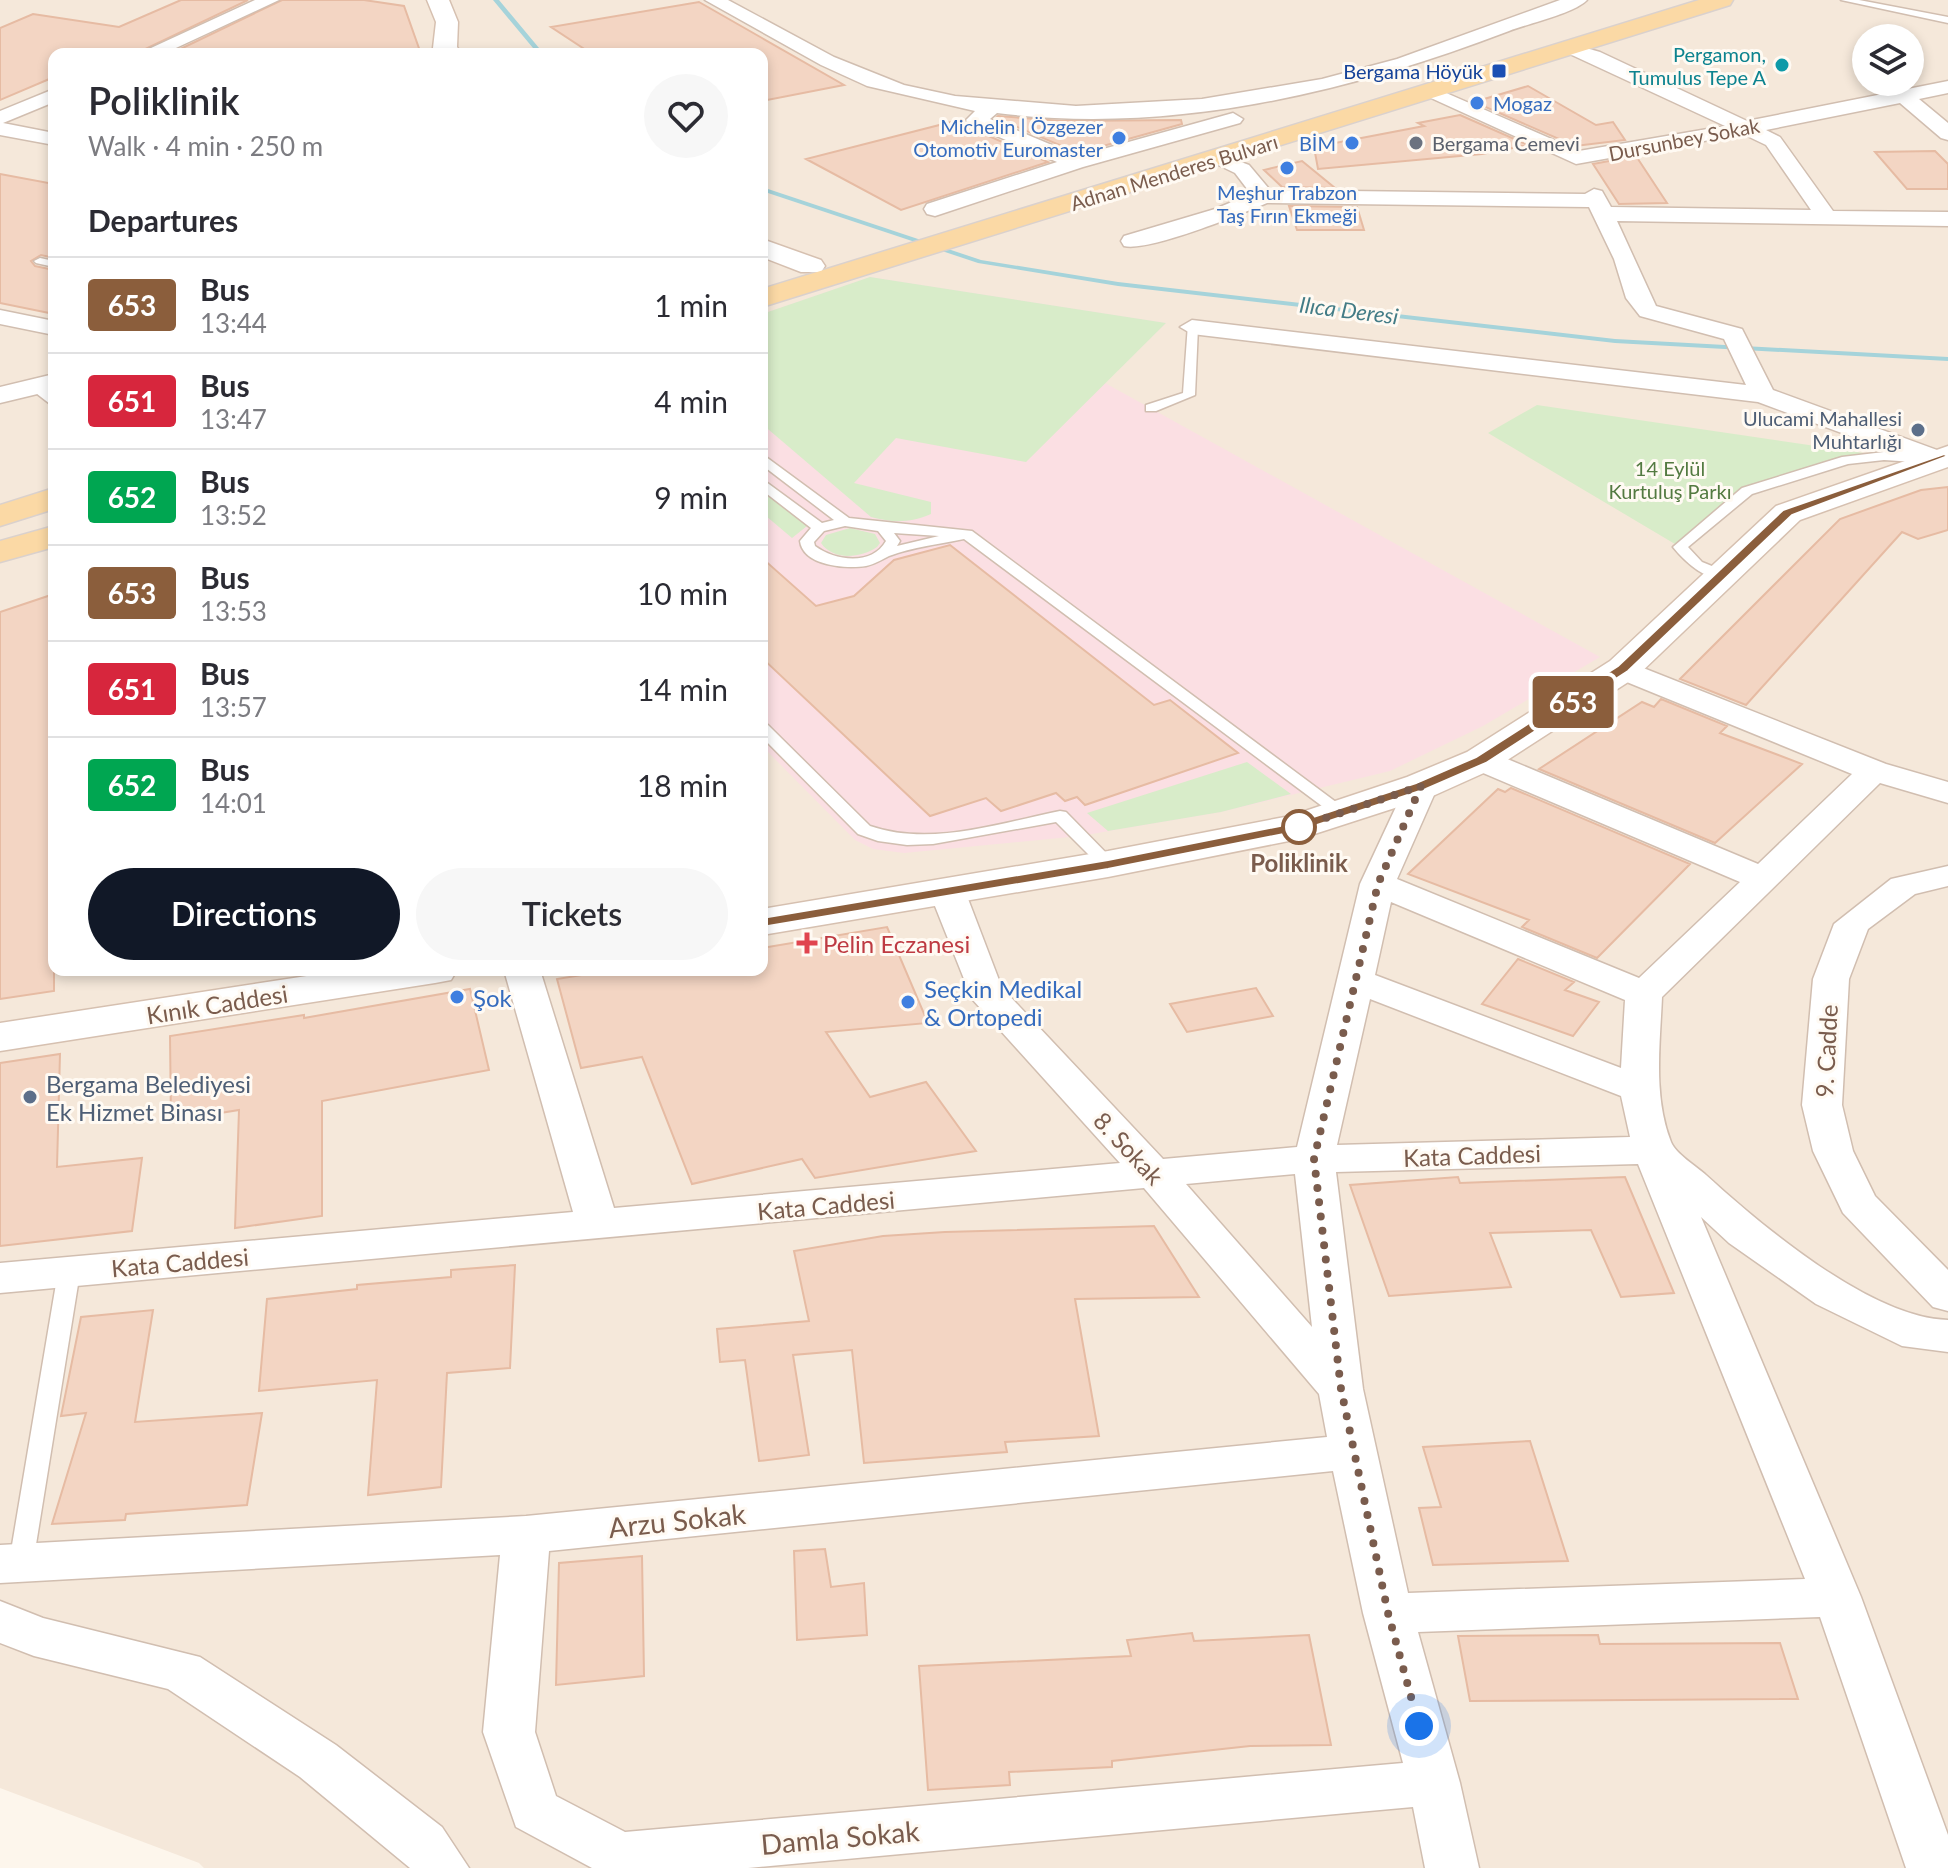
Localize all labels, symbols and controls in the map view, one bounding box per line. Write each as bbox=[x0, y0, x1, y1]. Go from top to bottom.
map controls bbox=[1852, 24, 1924, 96]
button: layers bbox=[1852, 24, 1924, 96]
place label: Pergamon, Tumulus Tepe A bbox=[1629, 42, 1766, 89]
marker: Pergamon, Tumulus Tepe A bbox=[1773, 56, 1791, 74]
place label: Bergama Höyük bbox=[1343, 59, 1484, 83]
marker: Bergama Höyük bbox=[1490, 62, 1508, 80]
button: heart bbox=[644, 74, 728, 158]
text: Poliklinik bbox=[88, 77, 240, 123]
place label: Mogaz bbox=[1493, 91, 1552, 115]
marker: Mogaz bbox=[1468, 94, 1486, 112]
street label: Dursunbey Sokak bbox=[1607, 112, 1762, 165]
place label: Michelin | Özgezer Otomotiv Euromaster bbox=[913, 114, 1104, 161]
street label: Adnan Menderes Bulvarı bbox=[1067, 129, 1281, 215]
marker: Michelin | Özgezer Otomotiv Euromaster bbox=[1110, 129, 1128, 147]
text: Walk · 4 min · 250 m bbox=[88, 130, 323, 162]
place label: BİM bbox=[1299, 131, 1336, 155]
place label: Bergama Cemevi bbox=[1432, 131, 1580, 155]
marker: BİM bbox=[1343, 134, 1361, 152]
marker: Bergama Cemevi bbox=[1407, 134, 1425, 152]
marker: Meşhur Trabzon Taş Fırın Ekmeği bbox=[1278, 159, 1296, 177]
place label: Meşhur Trabzon Taş Fırın Ekmeği bbox=[1217, 180, 1357, 227]
text: Departures bbox=[88, 202, 238, 238]
text: Bus bbox=[200, 271, 250, 307]
text: 1 min bbox=[654, 287, 728, 323]
text: 653 bbox=[108, 288, 156, 322]
water label: Ilıca Deresi bbox=[1298, 291, 1400, 329]
text: 13:44 bbox=[200, 307, 267, 339]
text: Bus bbox=[200, 367, 250, 403]
text: 4 min bbox=[654, 383, 728, 419]
text: 651 bbox=[108, 384, 156, 418]
text: 13:47 bbox=[200, 403, 267, 435]
place label: Ulucami Mahallesi Muhtarlığı bbox=[1743, 406, 1902, 453]
marker: Ulucami Mahallesi Muhtarlığı bbox=[1909, 421, 1927, 439]
park label: 14 Eylül Kurtuluş Parkı bbox=[1608, 456, 1732, 503]
text: Bus bbox=[200, 463, 250, 499]
text: 9 min bbox=[654, 479, 728, 515]
text: 652 bbox=[108, 480, 156, 514]
text: 13:52 bbox=[200, 499, 267, 531]
text: Bus bbox=[200, 559, 250, 595]
text: 10 min bbox=[637, 575, 728, 611]
text: 653 bbox=[108, 576, 156, 610]
text: 13:53 bbox=[200, 595, 267, 627]
text: Bus bbox=[200, 655, 250, 691]
text: 14 min bbox=[637, 671, 728, 707]
text: 651 bbox=[108, 672, 156, 706]
line badge: 653 bbox=[1527, 676, 1619, 728]
text: 653 bbox=[1549, 685, 1597, 719]
text: 13:57 bbox=[200, 691, 267, 723]
text: Bus bbox=[200, 751, 250, 787]
text: 18 min bbox=[637, 767, 728, 803]
text: 652 bbox=[108, 768, 156, 802]
text: 14:01 bbox=[200, 787, 267, 819]
marker: Poliklinik bbox=[1282, 810, 1316, 844]
place label: Poliklinik bbox=[1250, 848, 1348, 877]
button: Directions bbox=[88, 868, 400, 960]
button: Tickets bbox=[416, 868, 728, 960]
place label: Pelin Eczanesi bbox=[823, 929, 970, 958]
marker: Pelin Eczanesi bbox=[798, 934, 816, 952]
place label: Seçkin Medikal & Ortopedi bbox=[924, 974, 1082, 1031]
street label: Kınık Caddesi bbox=[144, 979, 290, 1029]
place label: Şok bbox=[473, 983, 513, 1012]
marker: Şok bbox=[448, 988, 466, 1006]
marker: Seçkin Medikal & Ortopedi bbox=[899, 993, 917, 1011]
street label: 9. Cadde bbox=[1809, 1004, 1843, 1098]
place label: Bergama Belediyesi Ek Hizmet Binası bbox=[46, 1069, 251, 1126]
marker: Bergama Belediyesi Ek Hizmet Binası bbox=[21, 1088, 39, 1106]
street label: 8. Sokak bbox=[1088, 1106, 1170, 1191]
street label: Kata Caddesi bbox=[1403, 1138, 1541, 1172]
street label: Kata Caddesi bbox=[756, 1185, 896, 1225]
street label: Kata Caddesi bbox=[110, 1242, 250, 1282]
street label: Arzu Sokak bbox=[607, 1496, 748, 1544]
your location bbox=[1399, 1706, 1439, 1746]
street label: Damla Sokak bbox=[759, 1813, 921, 1861]

